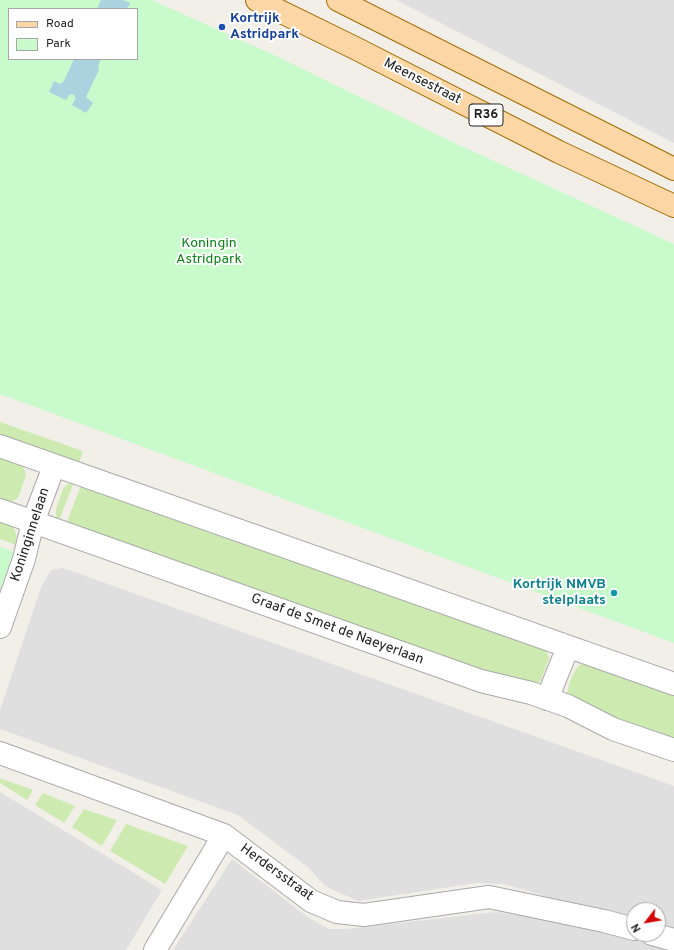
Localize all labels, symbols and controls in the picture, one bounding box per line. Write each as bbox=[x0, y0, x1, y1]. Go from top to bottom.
legend bbox=[8, 8, 138, 60]
place label: Kortrijk Astridpark bbox=[230, 11, 299, 44]
text: Road bbox=[46, 16, 74, 32]
marker: Kortrijk Astridpark bbox=[217, 22, 227, 32]
text: Park bbox=[46, 36, 71, 52]
street label: Meensestraat bbox=[380, 55, 464, 109]
road number: R36 bbox=[469, 104, 503, 126]
park label: Koningin Astridpark bbox=[176, 236, 242, 268]
street label: Koninginnelaan bbox=[8, 486, 54, 584]
place label: Kortrijk NMVB stelplaats bbox=[513, 577, 606, 610]
marker: Kortrijk NMVB stelplaats bbox=[609, 588, 619, 598]
street label: Graaf de Smet de Naeyerlaan bbox=[248, 591, 426, 669]
street label: Herdersstraat bbox=[236, 841, 316, 905]
north arrow bbox=[626, 902, 666, 942]
text: N bbox=[629, 921, 645, 935]

